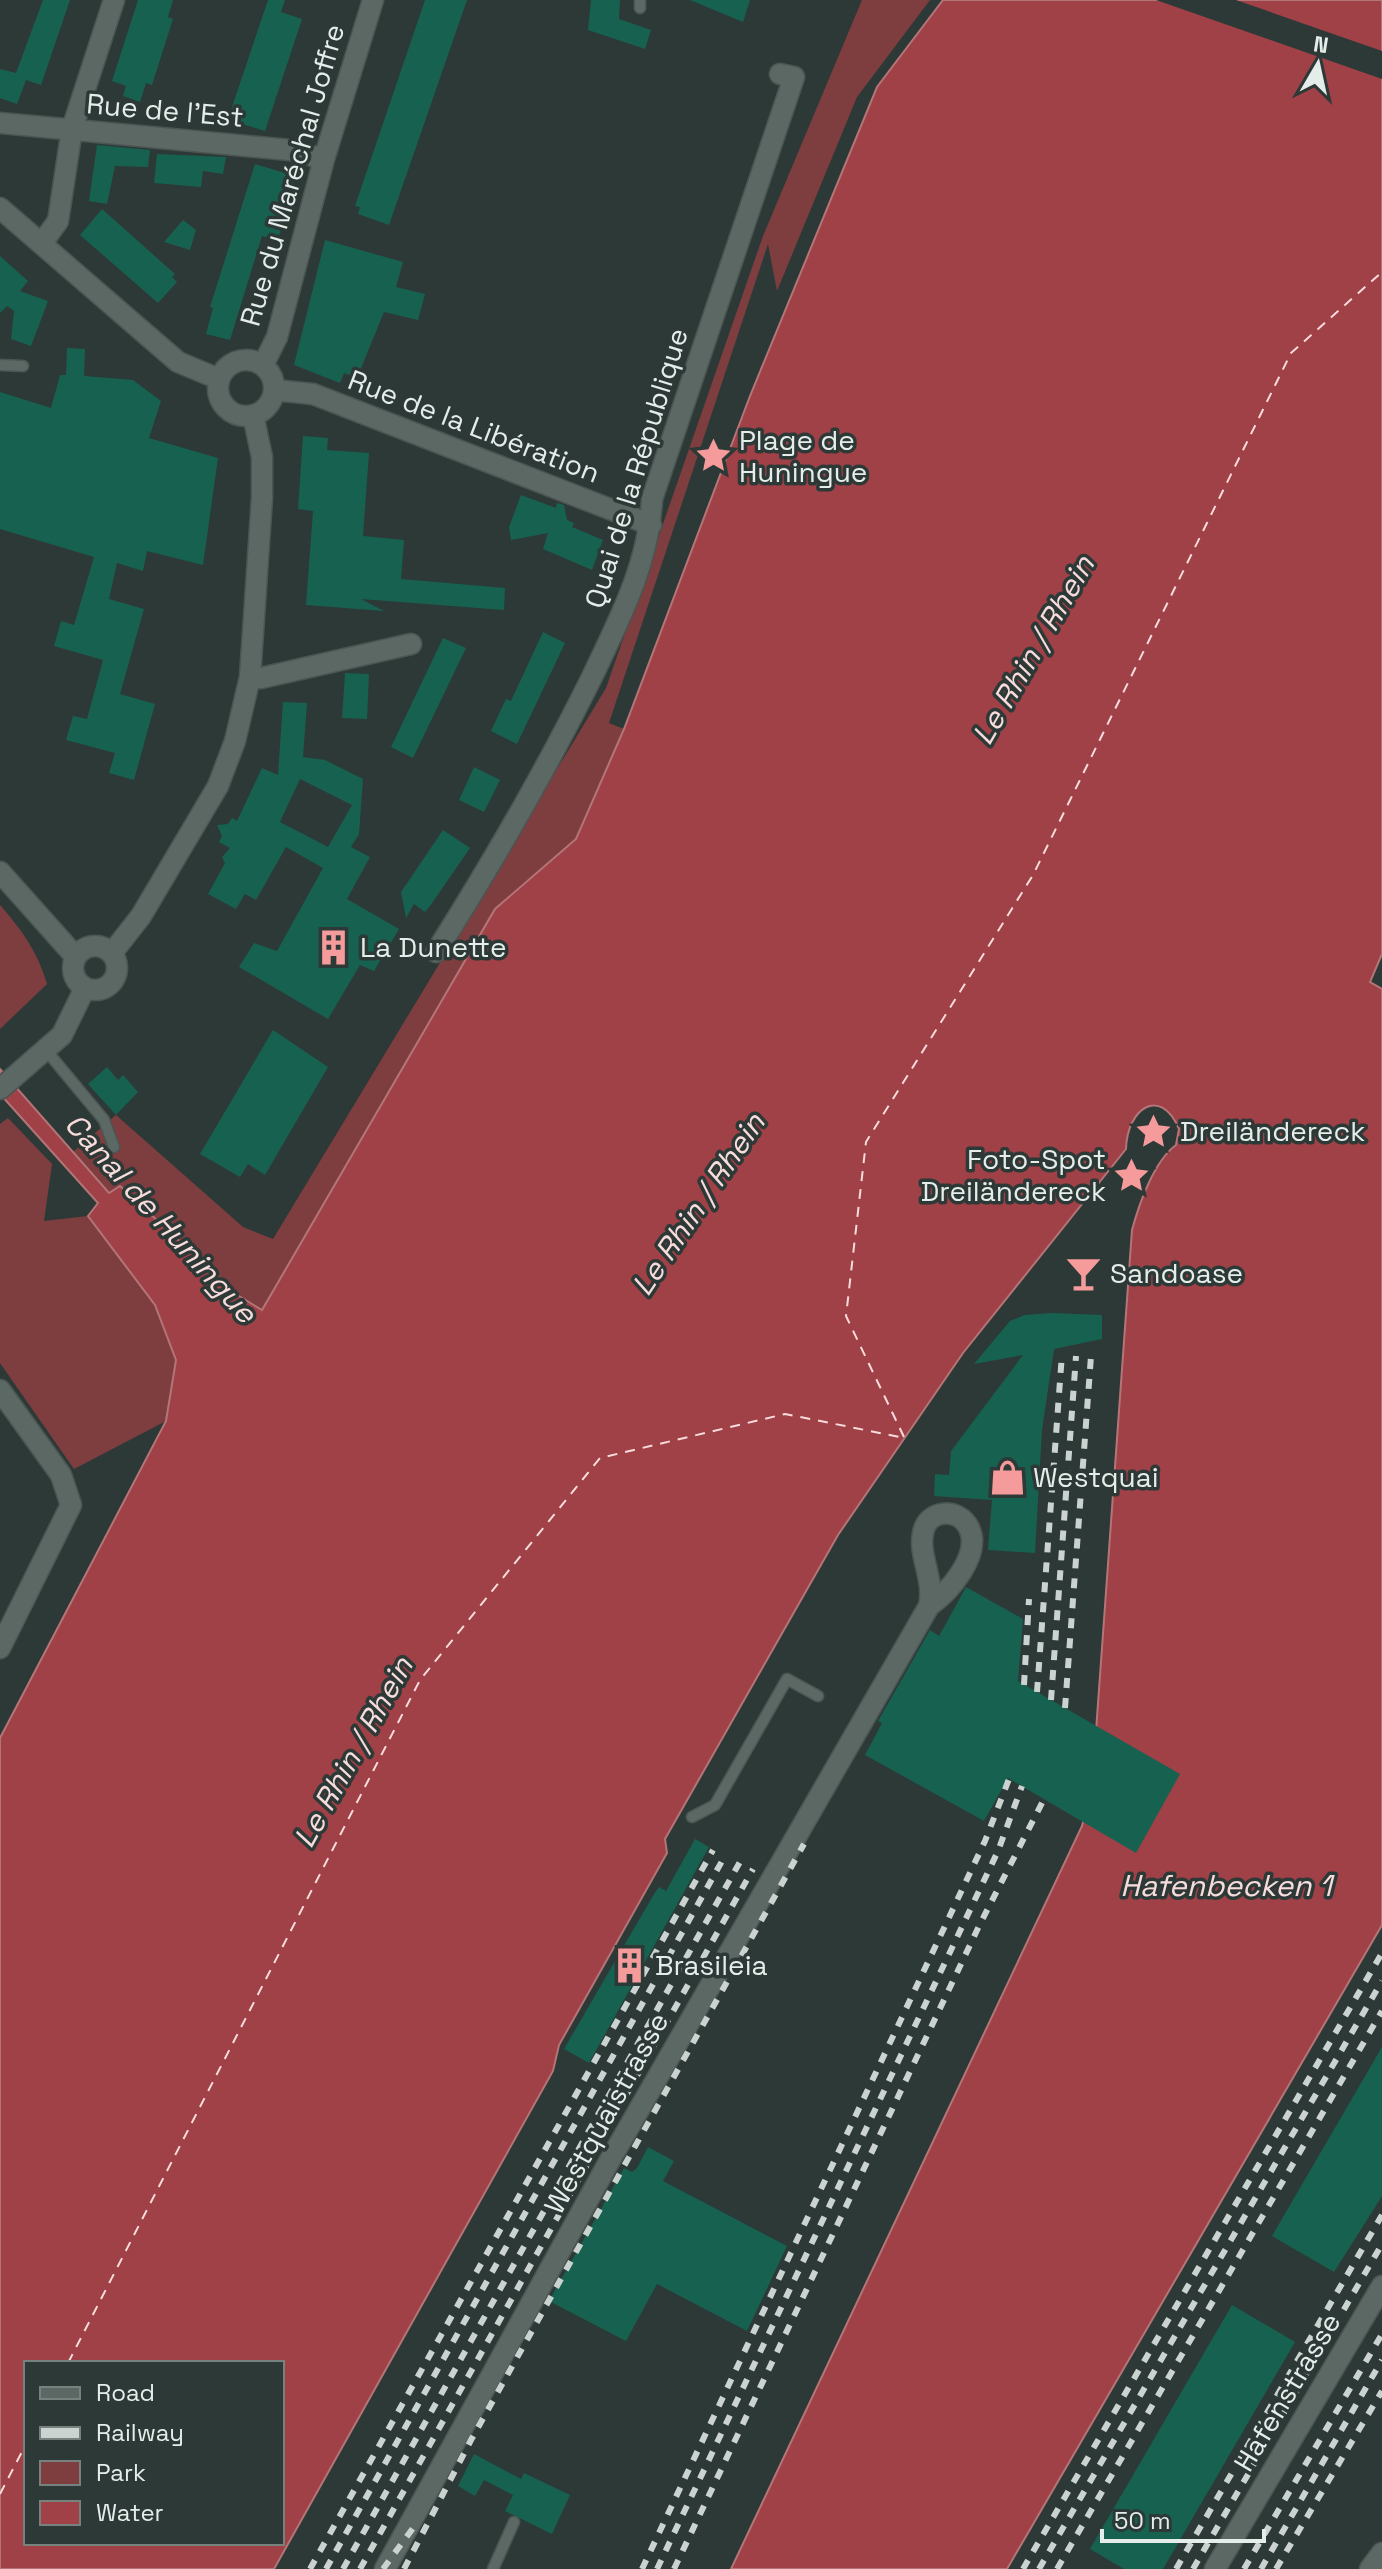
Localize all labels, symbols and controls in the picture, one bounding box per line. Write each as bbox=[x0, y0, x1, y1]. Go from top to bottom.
street label: Rue du Maréchal Joffre bbox=[232, 20, 352, 330]
north arrow bbox=[1278, 24, 1358, 104]
text: N bbox=[1312, 29, 1331, 59]
street label: Rue de l'Est bbox=[85, 85, 245, 135]
street label: Quai de la République bbox=[576, 324, 696, 612]
street label: Rue de la Libération bbox=[343, 361, 605, 491]
place label: Plage de Huningue bbox=[739, 422, 867, 490]
place icon: Plage de Huningue bbox=[694, 437, 732, 475]
water label: Le Rhin / Rhein bbox=[963, 548, 1103, 752]
building icon: La Dunette bbox=[315, 928, 353, 966]
place label: La Dunette bbox=[360, 929, 507, 965]
water label: Canal de Huningue bbox=[56, 1105, 266, 1332]
water label: Le Rhin / Rhein bbox=[623, 1105, 774, 1303]
place icon: Dreiländereck bbox=[1135, 1112, 1173, 1150]
place label: Dreiländereck bbox=[1180, 1113, 1365, 1149]
place label: Foto-Spot Dreiländereck bbox=[921, 1141, 1106, 1209]
place icon: Foto-Spot Dreiländereck bbox=[1113, 1156, 1151, 1194]
bar icon: Sandoase bbox=[1065, 1254, 1103, 1292]
place label: Sandoase bbox=[1110, 1255, 1243, 1291]
shop icon: Westquai bbox=[988, 1458, 1026, 1496]
place label: Westquai bbox=[1033, 1459, 1159, 1495]
water label: Le Rhin / Rhein bbox=[285, 1649, 422, 1854]
water label: Hafenbecken 1 bbox=[1120, 1866, 1335, 1905]
building icon: Brasileia bbox=[610, 1946, 648, 1984]
place label: Brasileia bbox=[655, 1947, 768, 1983]
street label: Westquaistrasse bbox=[536, 2006, 676, 2220]
street label: Hafenstrasse bbox=[1226, 2306, 1348, 2478]
legend bbox=[24, 2361, 284, 2545]
text: Road bbox=[96, 2377, 155, 2408]
text: Railway bbox=[96, 2417, 184, 2448]
text: Park bbox=[96, 2457, 146, 2488]
scale bar bbox=[1102, 2493, 1264, 2543]
text: Water bbox=[96, 2497, 164, 2528]
text: 50 m bbox=[1114, 2505, 1171, 2536]

